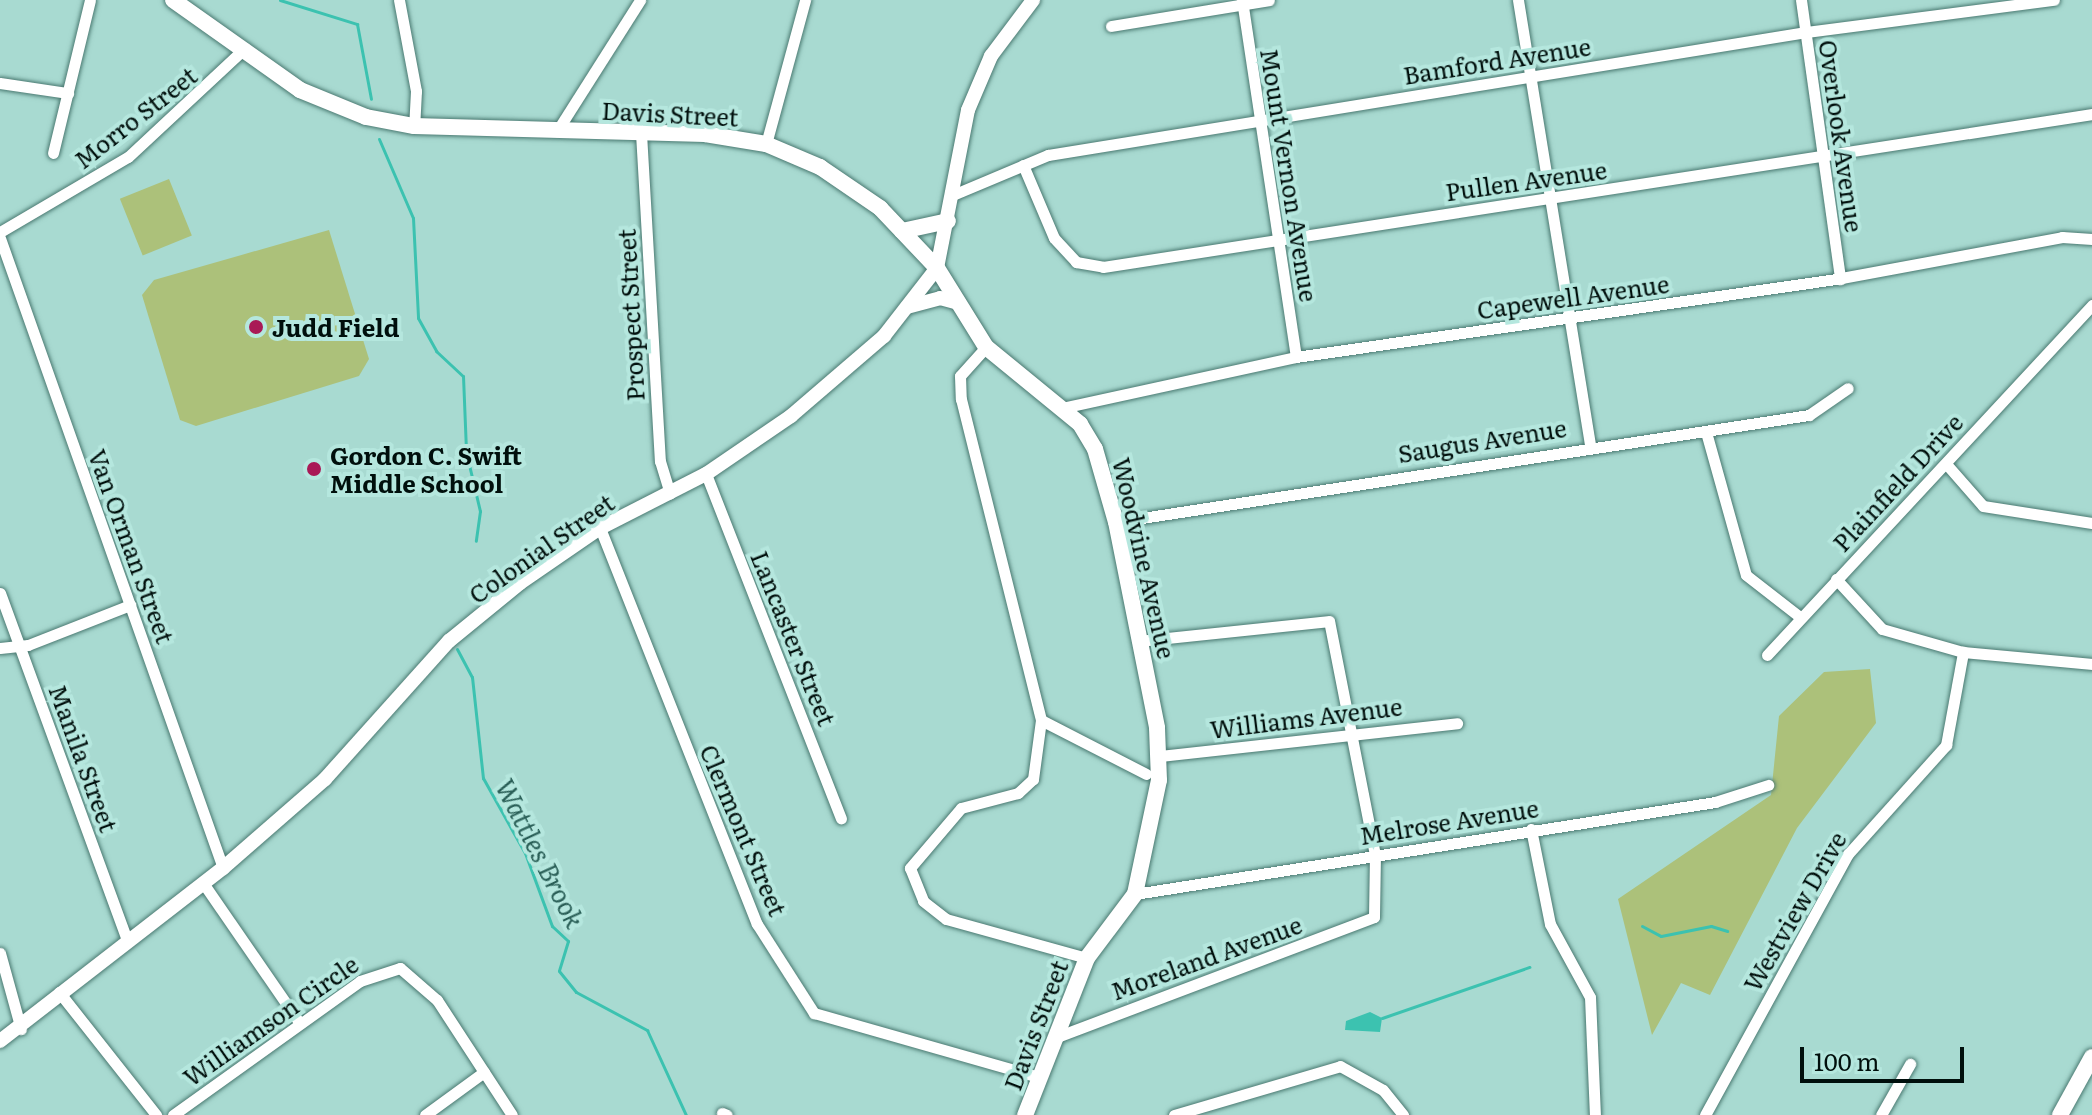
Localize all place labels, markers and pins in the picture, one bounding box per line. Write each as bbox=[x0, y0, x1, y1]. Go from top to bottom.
place label: Judd Field bbox=[272, 313, 399, 341]
marker: Judd Field bbox=[247, 318, 265, 336]
place label: Gordon C. Swift Middle School bbox=[330, 441, 522, 497]
marker: Gordon C. Swift Middle School bbox=[305, 460, 323, 478]

